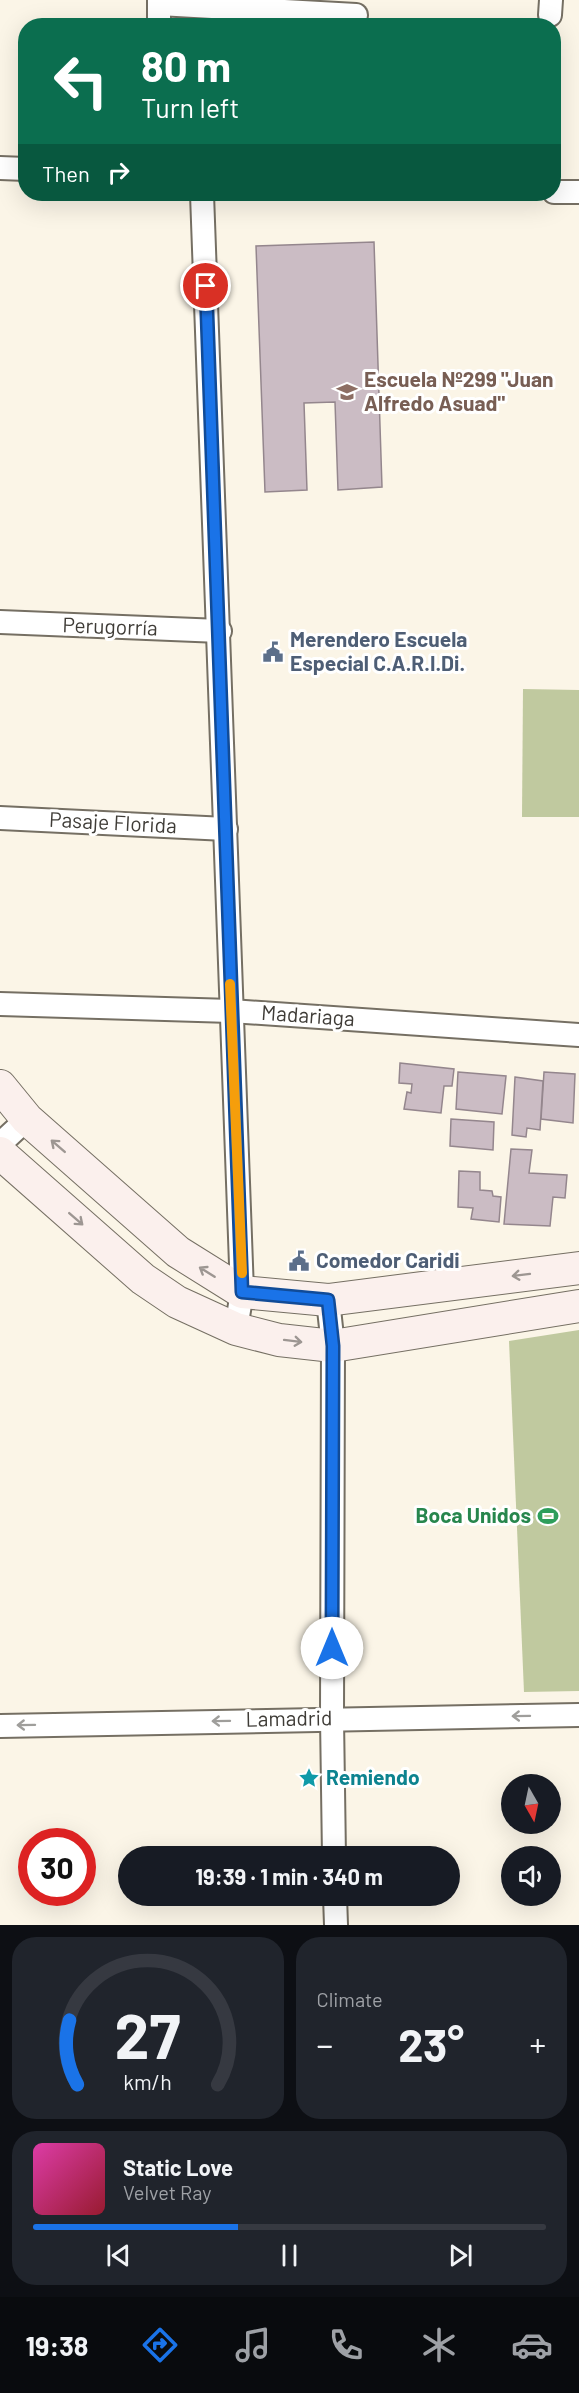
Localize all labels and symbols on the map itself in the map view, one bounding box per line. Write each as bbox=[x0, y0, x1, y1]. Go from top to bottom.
pin bbox=[180, 260, 231, 311]
place label: Escuela Nº299 "Juan Alfredo Asuad" bbox=[364, 366, 554, 415]
school or university icon: Escuela Nº299 "Juan Alfredo Asuad" bbox=[335, 380, 359, 404]
street label: Perugorría bbox=[62, 611, 158, 640]
place label: Merendero Escuela Especial C.A.R.I.Di. bbox=[290, 626, 467, 675]
public building icon: Merendero Escuela Especial C.A.R.I.Di. bbox=[261, 640, 285, 664]
street label: Pasaje Florida bbox=[49, 806, 178, 837]
street label: Madariaga bbox=[261, 999, 356, 1030]
one-way arrow bbox=[50, 1140, 66, 1153]
one-way arrow bbox=[68, 1212, 83, 1226]
place label: Comedor Caridi bbox=[316, 1247, 460, 1272]
public building icon: Comedor Caridi bbox=[287, 1249, 311, 1273]
one-way arrow bbox=[199, 1265, 216, 1277]
one-way arrow bbox=[512, 1270, 531, 1281]
one-way arrow bbox=[283, 1336, 303, 1347]
place label: Boca Unidos bbox=[416, 1502, 531, 1527]
sports icon: Boca Unidos bbox=[536, 1504, 560, 1528]
position arrow bbox=[300, 1616, 364, 1680]
street label: Lamadrid bbox=[245, 1704, 333, 1731]
one-way arrow bbox=[511, 1710, 531, 1722]
one-way arrow bbox=[211, 1715, 231, 1726]
one-way arrow bbox=[16, 1719, 36, 1731]
place label: Remiendo bbox=[326, 1764, 420, 1789]
place icon: Remiendo bbox=[297, 1766, 321, 1790]
north arrow bbox=[501, 1774, 561, 1834]
speed limit sign: 30 bbox=[18, 1828, 96, 1906]

